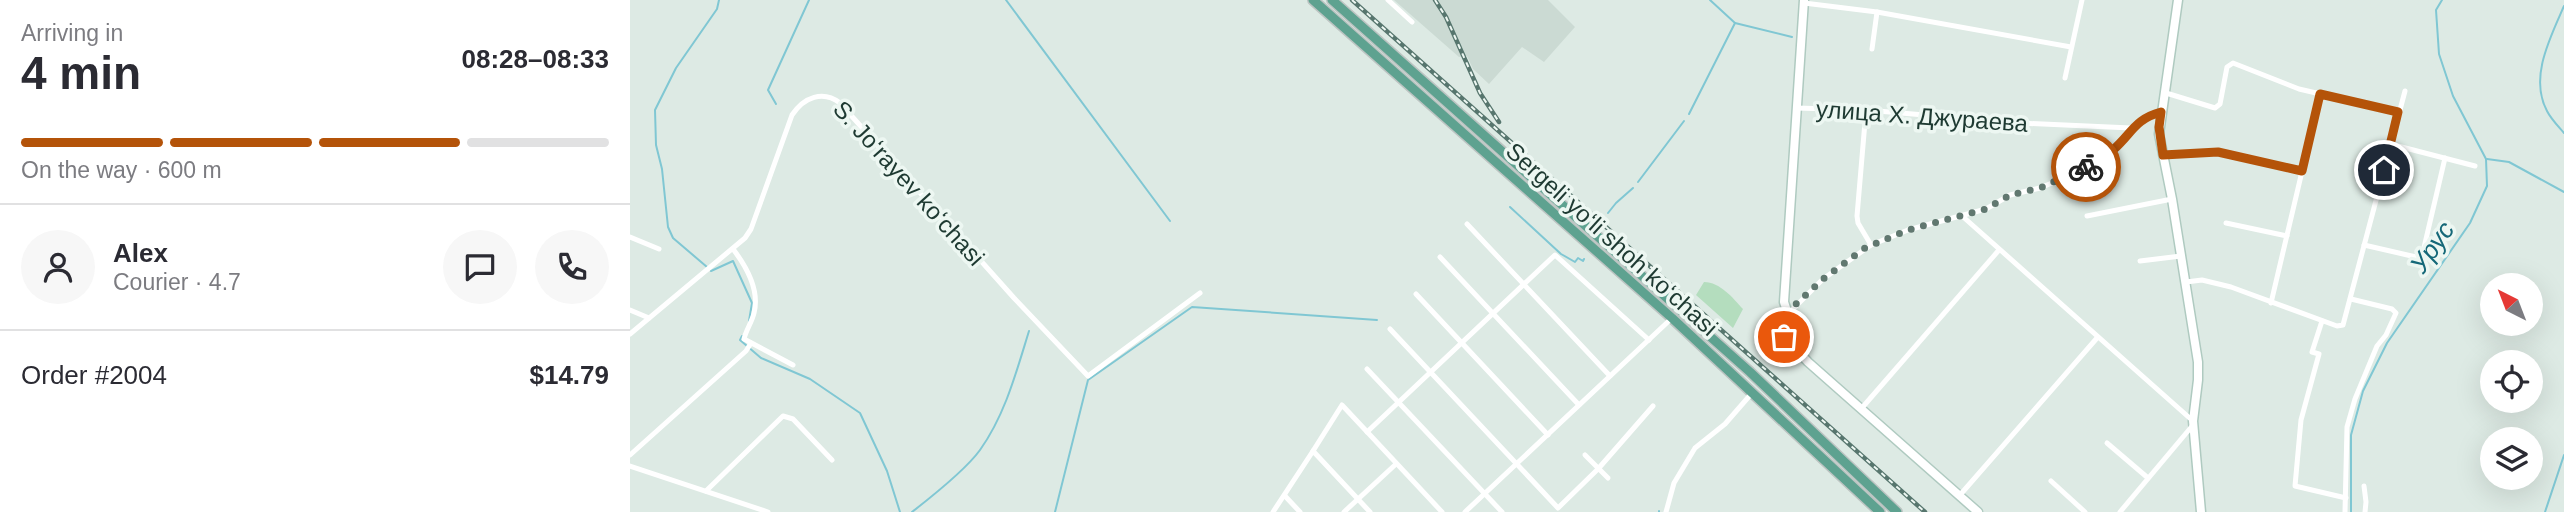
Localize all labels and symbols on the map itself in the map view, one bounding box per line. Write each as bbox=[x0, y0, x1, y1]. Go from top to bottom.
street label: S. Joʻrayev koʻchasi bbox=[828, 95, 990, 271]
street label: улица Х. Джураева bbox=[1815, 95, 2029, 137]
courier bbox=[2051, 132, 2121, 202]
street label: Sergeli yo‘li shoh ko‘chasi bbox=[1501, 137, 1723, 341]
pin bbox=[2354, 140, 2414, 200]
water label: Урус bbox=[2403, 215, 2460, 279]
north arrow bbox=[2480, 273, 2543, 336]
pin bbox=[1754, 307, 1814, 367]

